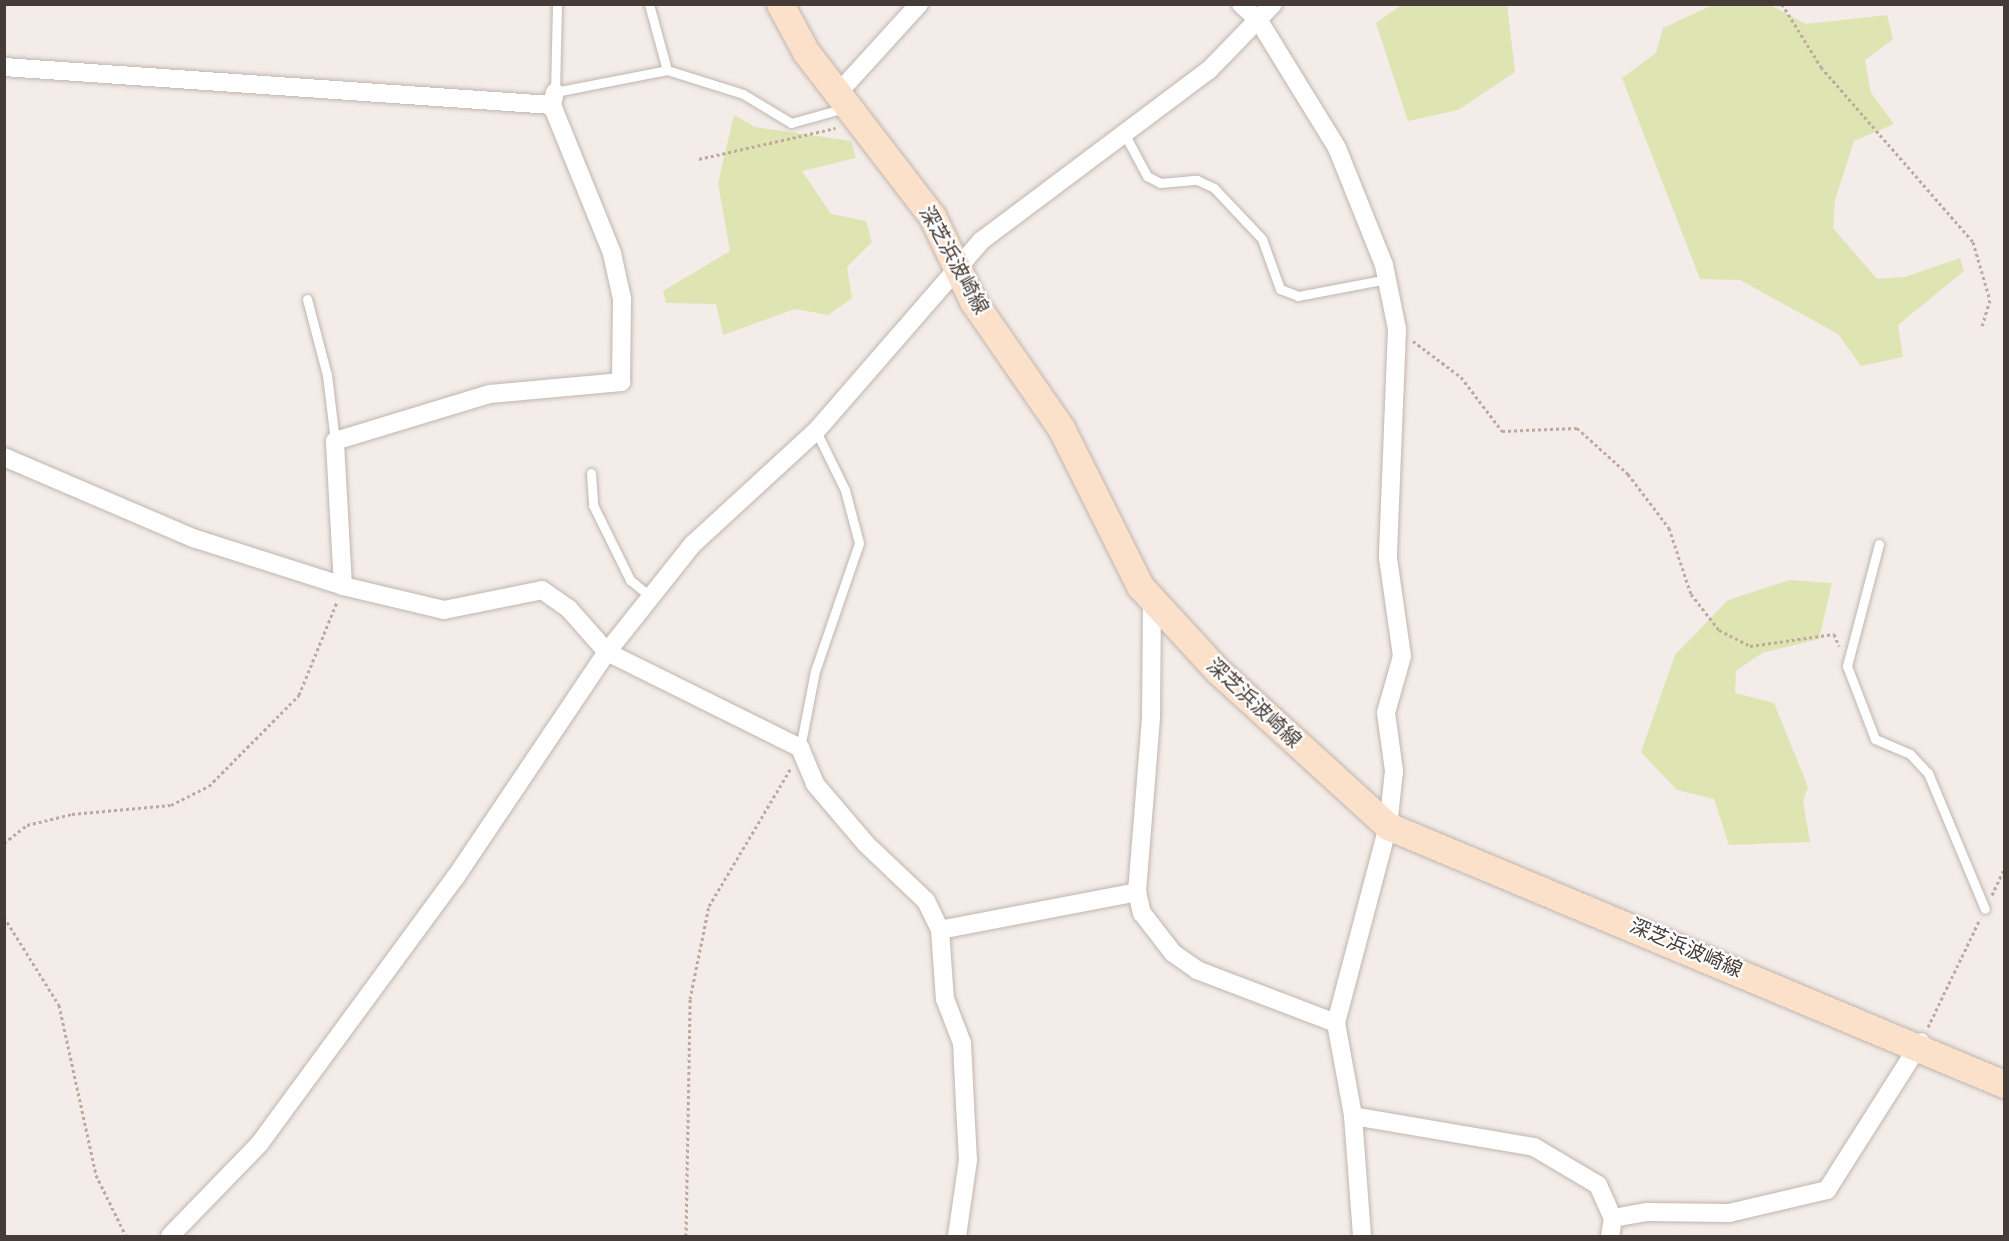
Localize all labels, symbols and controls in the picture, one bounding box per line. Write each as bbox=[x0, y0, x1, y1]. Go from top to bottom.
street label: 深芝浜波崎線 bbox=[914, 202, 994, 318]
street label: 深芝浜波崎線 bbox=[1202, 653, 1306, 753]
street label: 深芝浜波崎線 bbox=[1626, 914, 1746, 982]

